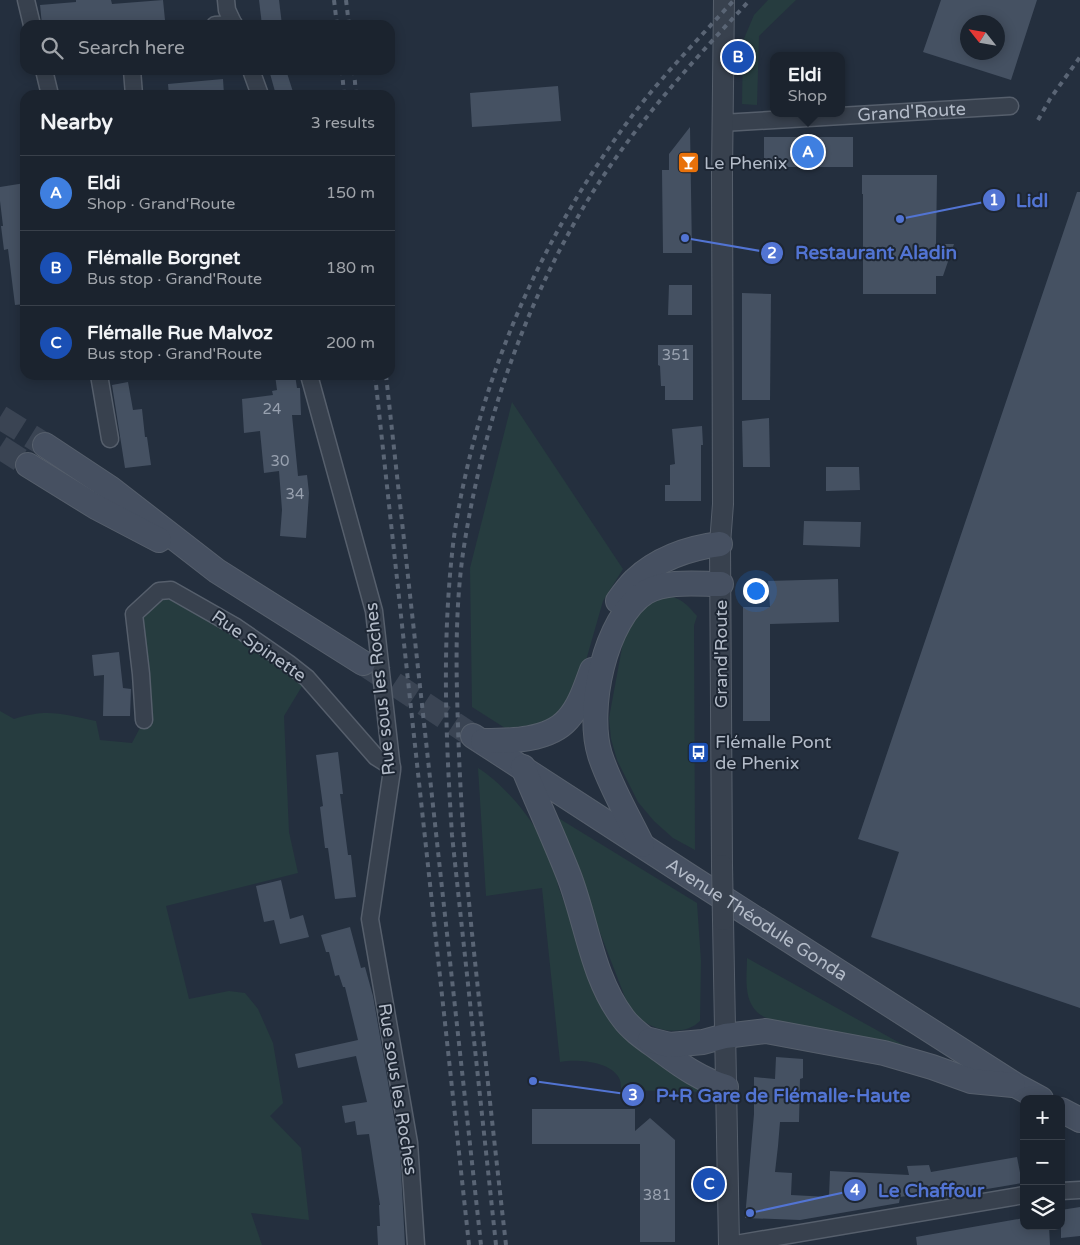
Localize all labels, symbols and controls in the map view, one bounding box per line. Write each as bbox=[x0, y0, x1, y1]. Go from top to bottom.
north arrow bbox=[960, 15, 1005, 60]
search box bbox=[20, 20, 395, 75]
icon: search bbox=[38, 34, 66, 62]
text: Search here bbox=[78, 37, 185, 59]
pin: B bbox=[722, 38, 754, 76]
popup bbox=[770, 52, 845, 117]
text: Eldi bbox=[788, 64, 821, 86]
text: Shop bbox=[788, 86, 827, 106]
street label: Grand'Route bbox=[857, 98, 967, 126]
text: Nearby bbox=[40, 110, 113, 135]
text: 3 results bbox=[311, 113, 375, 133]
pin: A bbox=[792, 133, 824, 171]
bar icon: Le Phenix bbox=[676, 151, 700, 175]
place label: Le Phenix bbox=[704, 152, 788, 174]
text: Eldi bbox=[87, 172, 121, 194]
text: A bbox=[50, 183, 62, 203]
text: 150 m bbox=[326, 183, 375, 203]
callout: Lidl bbox=[981, 183, 1059, 217]
text: Lidl bbox=[1016, 190, 1048, 212]
text: 1 bbox=[989, 191, 999, 209]
text: Shop · Grand'Route bbox=[87, 194, 235, 214]
callout: Restaurant Aladin bbox=[760, 236, 967, 270]
text: Restaurant Aladin bbox=[795, 242, 957, 264]
text: 2 bbox=[767, 244, 777, 262]
text: Flémalle Borgnet bbox=[87, 247, 240, 269]
text: B bbox=[50, 258, 62, 278]
text: 180 m bbox=[326, 258, 375, 278]
text: Bus stop · Grand'Route bbox=[87, 269, 262, 289]
text: Flémalle Rue Malvoz bbox=[87, 322, 273, 344]
text: C bbox=[50, 333, 62, 353]
text: 200 m bbox=[326, 333, 375, 353]
text: Bus stop · Grand'Route bbox=[87, 344, 262, 364]
house number: 351 bbox=[662, 346, 690, 364]
house number: 24 bbox=[263, 400, 281, 418]
house number: 30 bbox=[271, 452, 289, 470]
house number: 34 bbox=[286, 485, 304, 503]
your location bbox=[743, 578, 769, 604]
street label: Grand'Route bbox=[710, 600, 732, 708]
street label: Rue sous les Roches bbox=[360, 601, 400, 777]
street label: Rue Spinette bbox=[207, 605, 311, 687]
place label: Flémalle Pont de Phenix bbox=[715, 731, 831, 774]
bus stop icon: Flémalle Pont de Phenix bbox=[687, 740, 711, 764]
street label: Avenue Théodule Gonda bbox=[662, 853, 852, 986]
street label: Rue sous les Roches bbox=[374, 1002, 422, 1176]
callout: P+R Gare de Flémalle-Haute bbox=[621, 1078, 920, 1112]
text: P+R Gare de Flémalle-Haute bbox=[656, 1085, 911, 1107]
text: 3 bbox=[628, 1086, 638, 1104]
map controls bbox=[1020, 1095, 1065, 1230]
button: + bbox=[1020, 1095, 1065, 1140]
button: − bbox=[1020, 1140, 1065, 1185]
pin: C bbox=[693, 1165, 725, 1203]
callout: Le Chaffour bbox=[842, 1173, 994, 1207]
text: Le Chaffour bbox=[878, 1180, 985, 1202]
text: 4 bbox=[850, 1181, 860, 1199]
button: layers bbox=[1020, 1185, 1065, 1230]
house number: 381 bbox=[643, 1186, 671, 1204]

